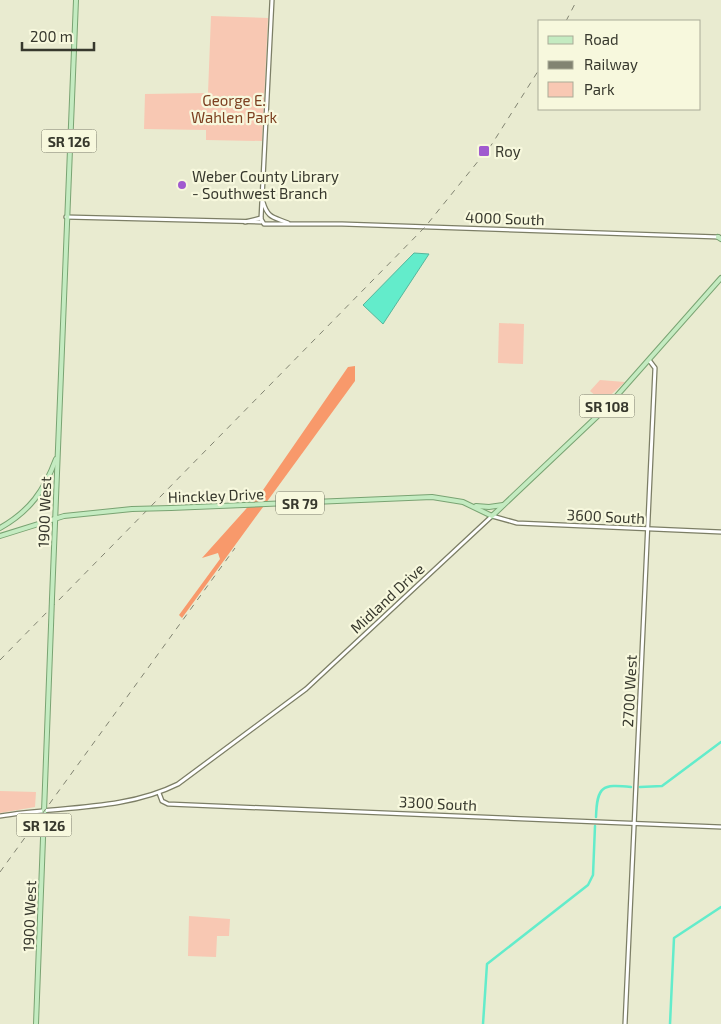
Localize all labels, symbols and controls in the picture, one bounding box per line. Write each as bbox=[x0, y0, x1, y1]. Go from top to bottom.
scale bar bbox=[22, 20, 95, 52]
legend bbox=[538, 20, 701, 110]
text: 200 m bbox=[30, 27, 73, 45]
text: Road bbox=[584, 30, 619, 48]
text: Railway bbox=[584, 55, 638, 73]
text: Park bbox=[584, 80, 615, 98]
park label: George E. Wahlen Park bbox=[191, 91, 277, 126]
road number: SR 126 bbox=[42, 130, 96, 152]
place label: Roy bbox=[495, 142, 521, 160]
marker: Roy bbox=[477, 144, 491, 158]
place label: Weber County Library - Southwest Branch bbox=[192, 167, 339, 202]
marker: Weber County Library - Southwest Branch bbox=[176, 179, 188, 191]
street label: 4000 South bbox=[465, 208, 545, 228]
road number: SR 108 bbox=[580, 394, 634, 418]
street label: 1900 West bbox=[34, 476, 54, 548]
street label: Hinckley Drive bbox=[167, 484, 265, 506]
road number: SR 79 bbox=[276, 492, 324, 514]
street label: 3600 South bbox=[566, 505, 646, 527]
street label: Midland Drive bbox=[346, 559, 428, 637]
street label: 2700 West bbox=[618, 654, 640, 728]
street label: 3300 South bbox=[399, 792, 477, 814]
road number: SR 126 bbox=[17, 814, 72, 836]
street label: 1900 West bbox=[19, 880, 39, 952]

